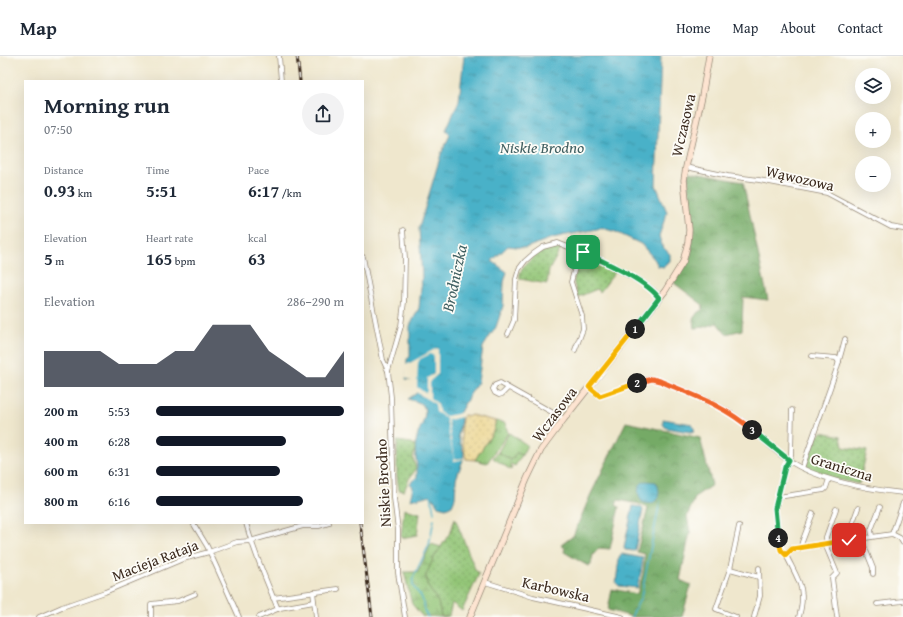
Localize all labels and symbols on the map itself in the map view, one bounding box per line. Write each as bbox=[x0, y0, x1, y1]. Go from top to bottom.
street label: Wczasowa bbox=[666, 91, 700, 159]
water label: Niskie Brodno bbox=[499, 135, 584, 159]
street label: Wąwozowa bbox=[764, 160, 836, 196]
pin bbox=[566, 235, 600, 269]
water label: Brodniczka bbox=[435, 242, 473, 315]
pin: 1 bbox=[625, 319, 645, 339]
pin: 2 bbox=[627, 373, 647, 393]
street label: Wczasowa bbox=[526, 382, 582, 446]
pin: 3 bbox=[742, 420, 762, 440]
street label: Niskie Brodno bbox=[370, 438, 396, 528]
street label: Graniczna bbox=[809, 448, 875, 486]
pin bbox=[832, 523, 866, 557]
pin: 4 bbox=[768, 528, 788, 548]
street label: Macieja Rataja bbox=[109, 534, 201, 586]
street label: Karbowska bbox=[520, 571, 592, 607]

